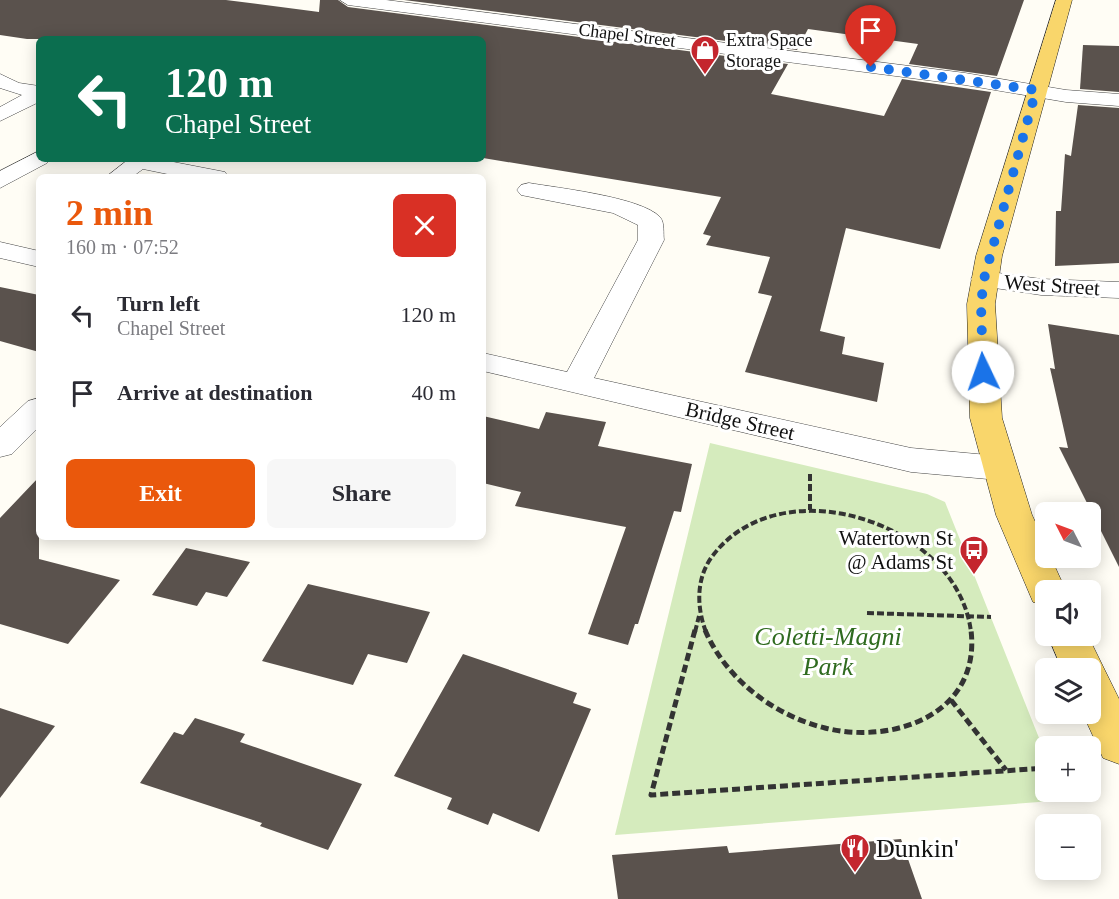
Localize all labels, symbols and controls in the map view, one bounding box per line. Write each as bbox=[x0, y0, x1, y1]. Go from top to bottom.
pin bbox=[845, 5, 896, 67]
icon: arrive bbox=[854, 14, 887, 47]
street label: Chapel Street bbox=[577, 19, 677, 51]
place label: Extra Space Storage bbox=[726, 30, 812, 71]
shop icon: Extra Space Storage bbox=[689, 34, 721, 76]
icon: left bbox=[66, 60, 144, 138]
text: 120 m bbox=[165, 60, 274, 106]
text: Chapel Street bbox=[165, 109, 311, 139]
text: 2 min bbox=[66, 193, 153, 233]
button: close bbox=[393, 194, 456, 257]
text: 160 m · 07:52 bbox=[66, 236, 179, 258]
street label: West Street bbox=[1003, 270, 1101, 300]
text: Turn left bbox=[117, 291, 200, 316]
icon: left bbox=[66, 299, 99, 332]
text: 120 m bbox=[400, 302, 456, 327]
text: Chapel Street bbox=[117, 317, 225, 339]
position arrow bbox=[951, 340, 1015, 404]
icon: arrive bbox=[66, 377, 99, 410]
text: Arrive at destination bbox=[117, 380, 313, 405]
text: 40 m bbox=[411, 380, 456, 405]
street label: Bridge Street bbox=[683, 397, 797, 445]
button: Exit bbox=[66, 459, 255, 528]
button: Share bbox=[267, 459, 456, 528]
north arrow bbox=[1035, 502, 1101, 568]
map controls bbox=[1035, 502, 1101, 880]
place label: Watertown St @ Adams St bbox=[839, 526, 953, 574]
bus stop icon: Watertown St @ Adams St bbox=[958, 534, 990, 576]
button: sound bbox=[1035, 580, 1101, 646]
park label: Coletti-Magni Park bbox=[754, 622, 902, 681]
button: layers bbox=[1035, 658, 1101, 724]
button: + bbox=[1035, 736, 1101, 802]
button: − bbox=[1035, 814, 1101, 880]
restaurant icon: Dunkin' bbox=[839, 832, 871, 874]
place label: Dunkin' bbox=[876, 834, 959, 863]

